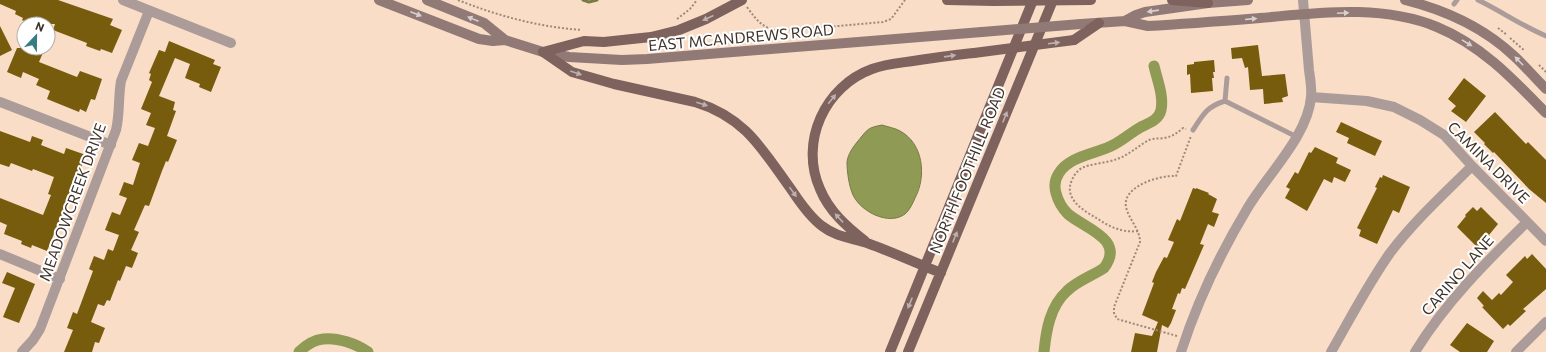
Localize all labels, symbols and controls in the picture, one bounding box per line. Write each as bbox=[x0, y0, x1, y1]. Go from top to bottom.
one-way arrow bbox=[1147, 7, 1159, 14]
one-way arrow bbox=[1337, 9, 1349, 16]
one-way arrow bbox=[410, 12, 422, 18]
one-way arrow bbox=[467, 15, 479, 21]
north arrow bbox=[16, 16, 56, 56]
one-way arrow bbox=[701, 16, 713, 22]
one-way arrow bbox=[1245, 16, 1257, 23]
text: N bbox=[34, 19, 46, 34]
street label: EAST MCANDREWS ROAD bbox=[648, 20, 834, 54]
one-way arrow bbox=[1048, 40, 1060, 46]
one-way arrow bbox=[1461, 40, 1473, 47]
one-way arrow bbox=[944, 53, 956, 59]
one-way arrow bbox=[1514, 56, 1524, 66]
one-way arrow bbox=[570, 70, 582, 76]
street label: NORTH FOOTHILL ROAD bbox=[925, 84, 1009, 256]
one-way arrow bbox=[827, 93, 836, 104]
one-way arrow bbox=[696, 101, 708, 107]
one-way arrow bbox=[1002, 110, 1008, 122]
street label: CAMINA DRIVE bbox=[1444, 117, 1534, 207]
street label: MEADOWCREEK DRIVE bbox=[35, 120, 109, 284]
one-way arrow bbox=[789, 187, 797, 198]
one-way arrow bbox=[834, 212, 843, 223]
one-way arrow bbox=[953, 231, 959, 243]
street label: CARINO LANE bbox=[1417, 231, 1497, 319]
one-way arrow bbox=[906, 297, 912, 309]

